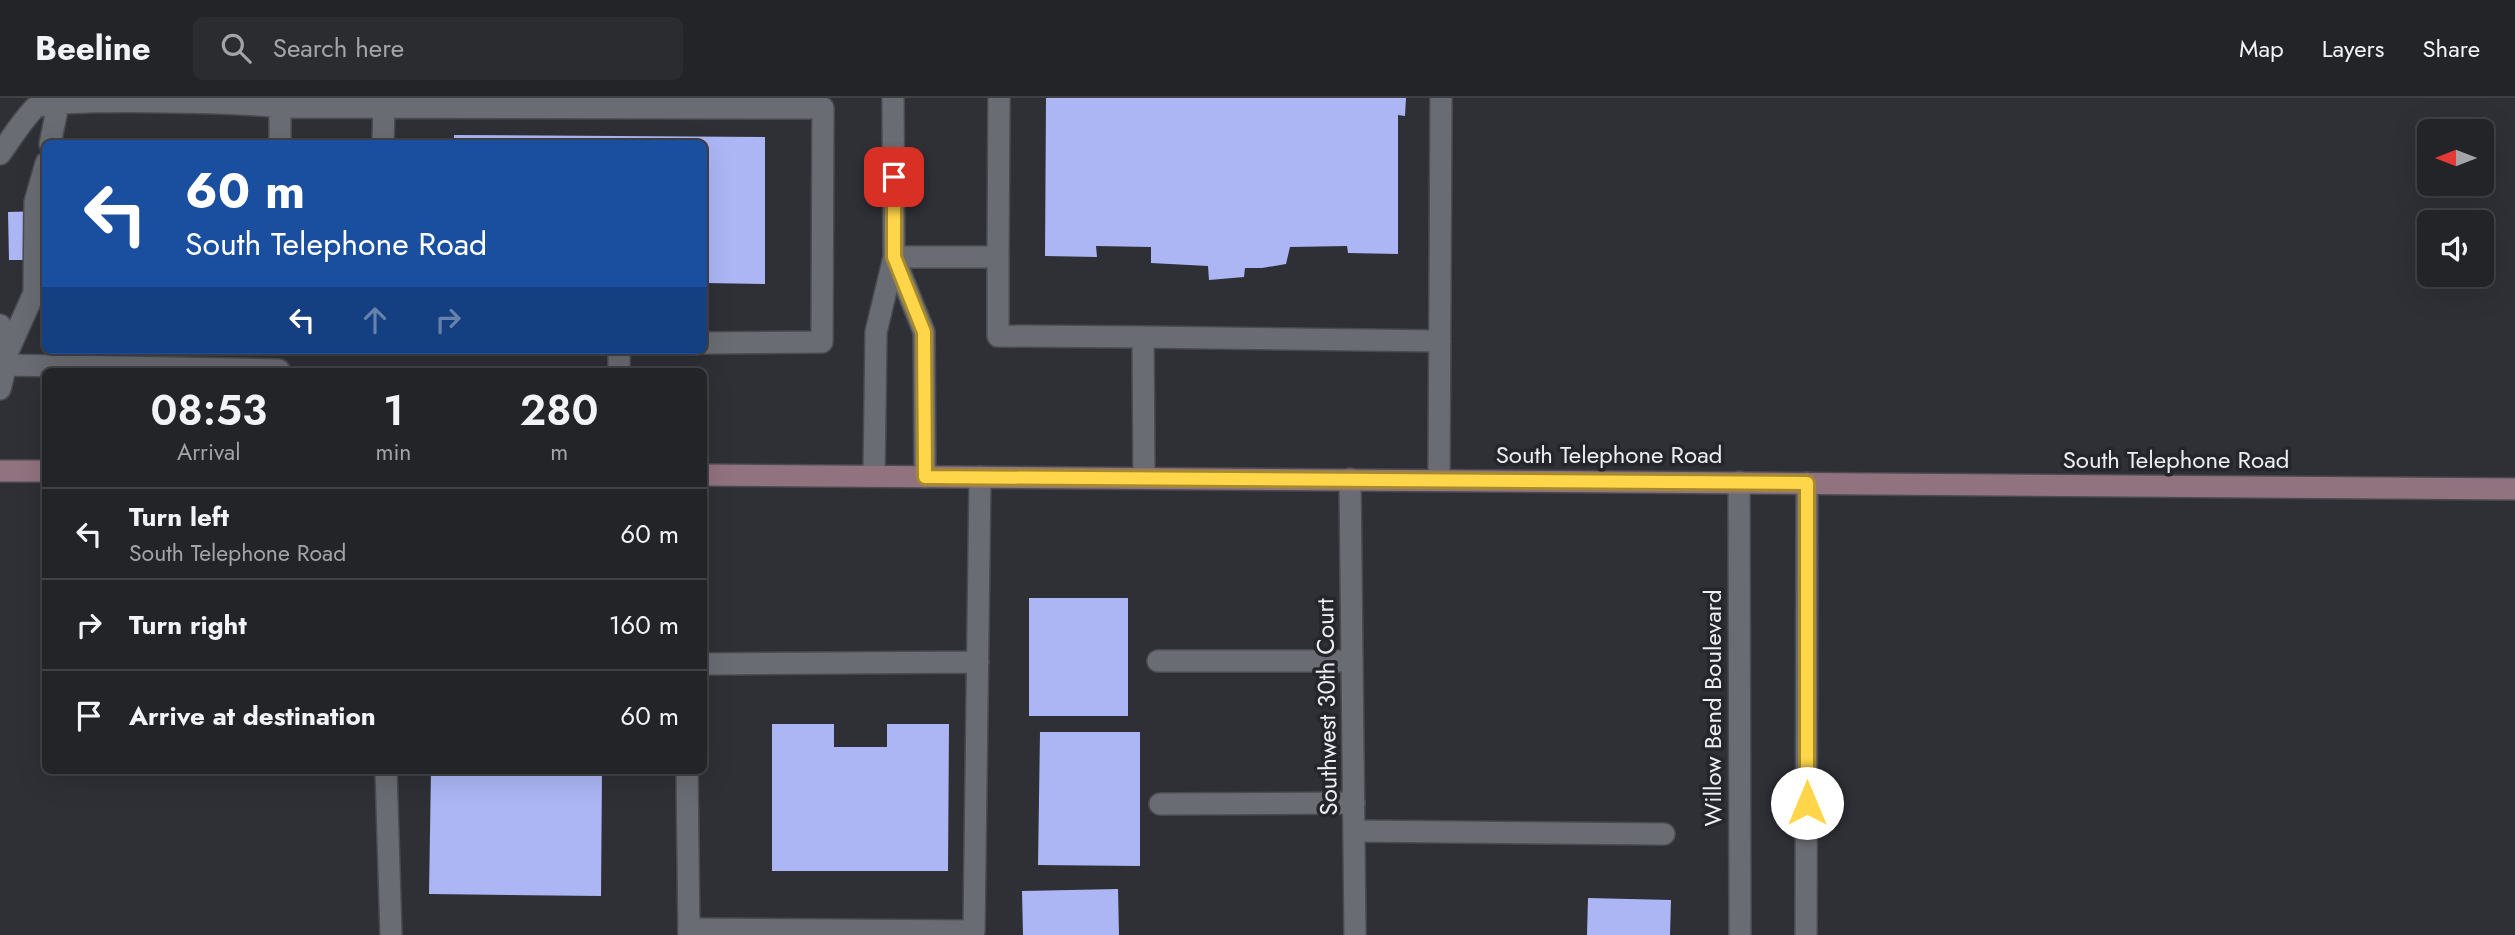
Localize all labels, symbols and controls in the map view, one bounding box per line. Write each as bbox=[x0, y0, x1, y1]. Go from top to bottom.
search box bbox=[193, 17, 683, 80]
text: Beeline bbox=[35, 25, 151, 72]
icon: search bbox=[217, 29, 255, 67]
text: Search here bbox=[273, 29, 404, 67]
text: Map bbox=[2239, 31, 2284, 66]
text: Layers bbox=[2322, 31, 2384, 66]
text: Share bbox=[2422, 31, 2480, 66]
north arrow bbox=[2417, 119, 2494, 196]
map controls bbox=[2417, 119, 2494, 287]
pin bbox=[864, 147, 924, 207]
text: 60 m bbox=[185, 156, 305, 226]
icon: arrive bbox=[875, 158, 913, 196]
icon: left bbox=[70, 168, 161, 259]
button: sound bbox=[2417, 210, 2494, 287]
text: South Telephone Road bbox=[185, 221, 487, 267]
icon: left bbox=[283, 301, 321, 339]
icon: ahead bbox=[356, 301, 394, 339]
icon: right bbox=[429, 301, 467, 339]
text: 08:53 bbox=[150, 380, 267, 441]
text: 1 bbox=[383, 380, 404, 441]
text: 280 bbox=[520, 380, 599, 441]
text: Arrival bbox=[177, 435, 240, 469]
text: min bbox=[375, 435, 411, 469]
text: m bbox=[550, 435, 568, 469]
street label: South Telephone Road bbox=[1496, 437, 1722, 472]
street label: South Telephone Road bbox=[2063, 442, 2289, 477]
text: Turn left bbox=[129, 498, 229, 536]
icon: left bbox=[70, 515, 108, 553]
text: 60 m bbox=[620, 515, 679, 553]
text: South Telephone Road bbox=[129, 536, 346, 570]
street label: Willow Bend Boulevard bbox=[1695, 589, 1730, 827]
street label: Southwest 30th Court bbox=[1307, 598, 1346, 816]
icon: right bbox=[70, 606, 108, 644]
text: Turn right bbox=[129, 606, 247, 644]
text: 160 m bbox=[609, 606, 679, 644]
icon: arrive bbox=[70, 697, 108, 735]
text: Arrive at destination bbox=[129, 697, 376, 735]
text: 60 m bbox=[620, 697, 679, 735]
position arrow bbox=[1770, 766, 1844, 840]

